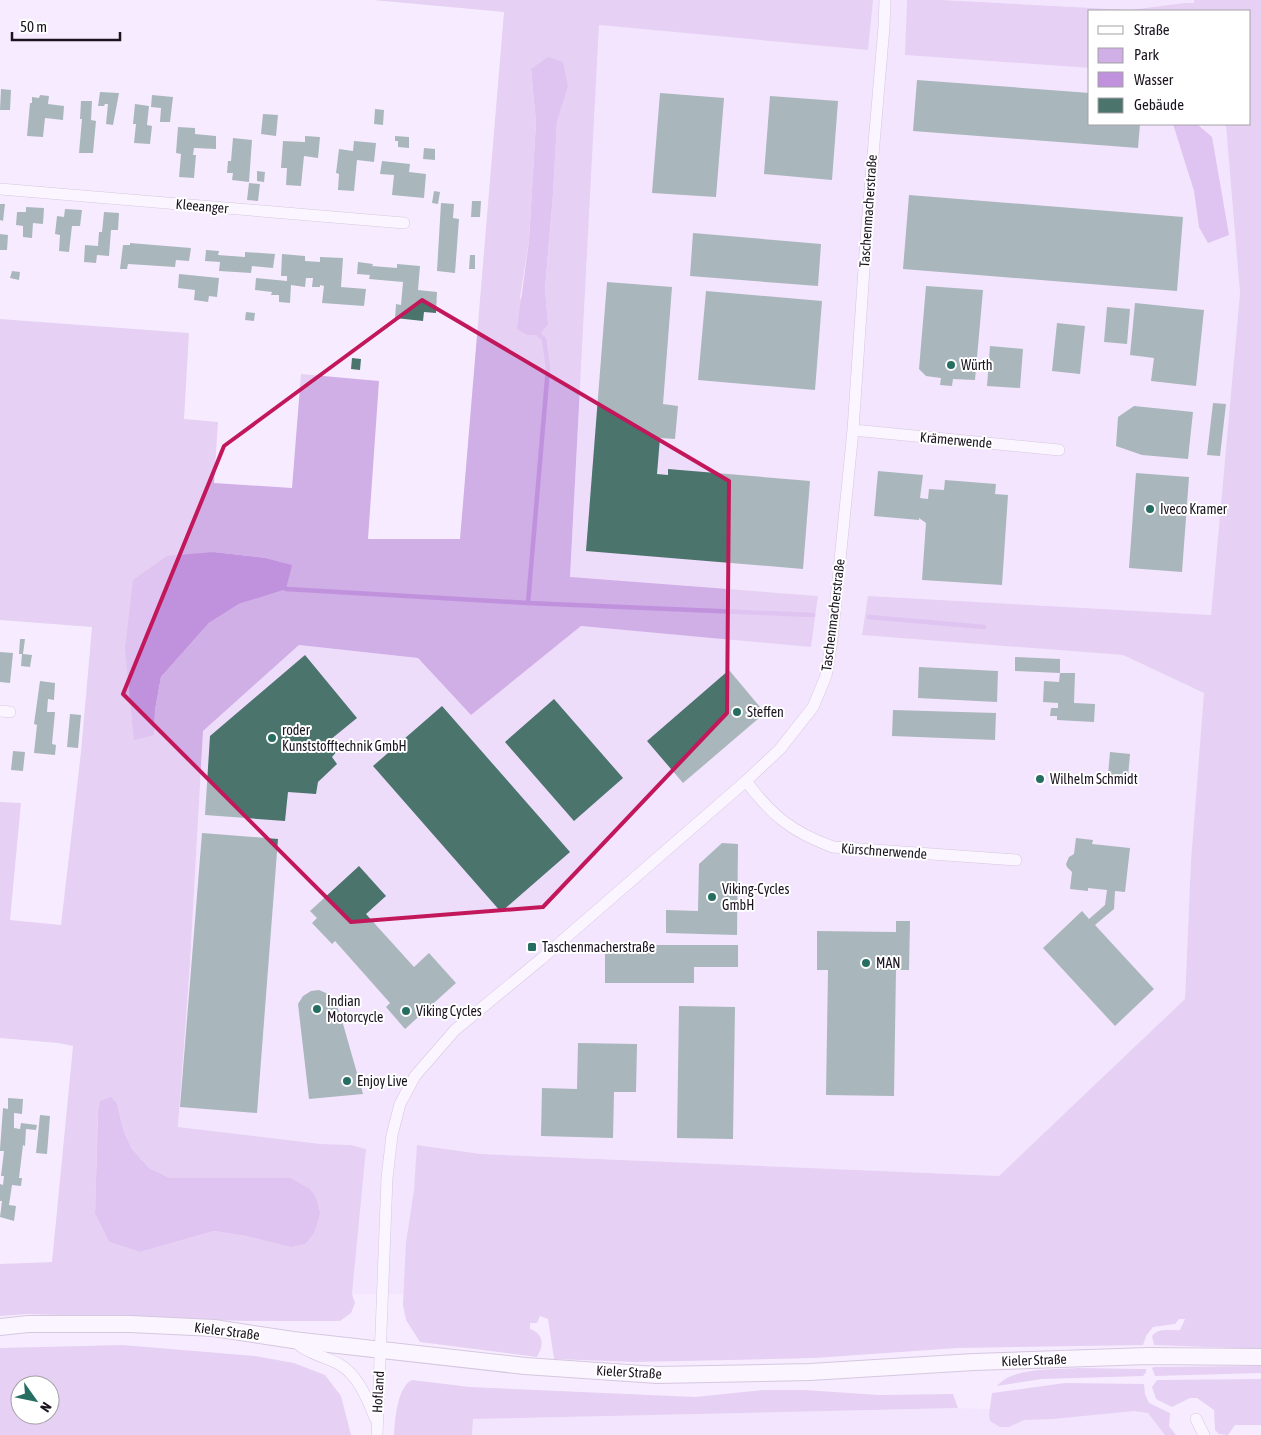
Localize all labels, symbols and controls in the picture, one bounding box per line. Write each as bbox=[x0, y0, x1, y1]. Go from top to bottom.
scale bar bbox=[12, 10, 120, 42]
legend bbox=[1088, 10, 1251, 125]
text: 50 m bbox=[20, 18, 47, 35]
text: Straße bbox=[1134, 21, 1170, 38]
text: Park bbox=[1134, 46, 1159, 63]
text: Wasser bbox=[1134, 71, 1174, 88]
text: Gebäude bbox=[1134, 96, 1184, 113]
street label: Taschenmacherstraße bbox=[856, 154, 880, 268]
street label: Kleeanger bbox=[175, 196, 230, 216]
place label: Würth bbox=[961, 357, 993, 373]
marker: Würth bbox=[945, 359, 957, 371]
street label: Krämerwende bbox=[919, 429, 993, 451]
place label: Iveco Kramer bbox=[1160, 501, 1228, 517]
marker: Iveco Kramer bbox=[1144, 503, 1156, 515]
street label: Taschenmacherstraße bbox=[818, 558, 848, 672]
place label: Steffen bbox=[747, 704, 784, 720]
marker: Steffen bbox=[731, 706, 743, 718]
place label: roder Kunststofftechnik GmbH bbox=[282, 722, 407, 754]
marker: roder Kunststofftechnik GmbH bbox=[266, 732, 278, 744]
place label: Wilhelm Schmidt bbox=[1050, 771, 1138, 787]
marker: Wilhelm Schmidt bbox=[1034, 773, 1046, 785]
street label: Kürschnerwende bbox=[840, 840, 928, 862]
place label: Viking-Cycles GmbH bbox=[722, 881, 789, 913]
marker: Viking-Cycles GmbH bbox=[706, 891, 718, 903]
place label: Taschenmacherstraße bbox=[542, 939, 655, 955]
marker: Taschenmacherstraße bbox=[526, 941, 538, 953]
place label: MAN bbox=[876, 955, 901, 971]
marker: MAN bbox=[860, 957, 872, 969]
place label: Indian Motorcycle bbox=[327, 993, 383, 1025]
marker: Indian Motorcycle bbox=[311, 1003, 323, 1015]
place label: Viking Cycles bbox=[416, 1003, 482, 1019]
marker: Viking Cycles bbox=[400, 1005, 412, 1017]
place label: Enjoy Live bbox=[357, 1073, 408, 1089]
marker: Enjoy Live bbox=[341, 1075, 353, 1087]
street label: Kieler Straße bbox=[193, 1319, 261, 1343]
street label: Kieler Straße bbox=[1001, 1351, 1067, 1369]
street label: Kieler Straße bbox=[596, 1362, 662, 1382]
street label: Hofland bbox=[369, 1370, 387, 1414]
north arrow bbox=[10, 1375, 60, 1425]
text: N bbox=[37, 1399, 55, 1415]

